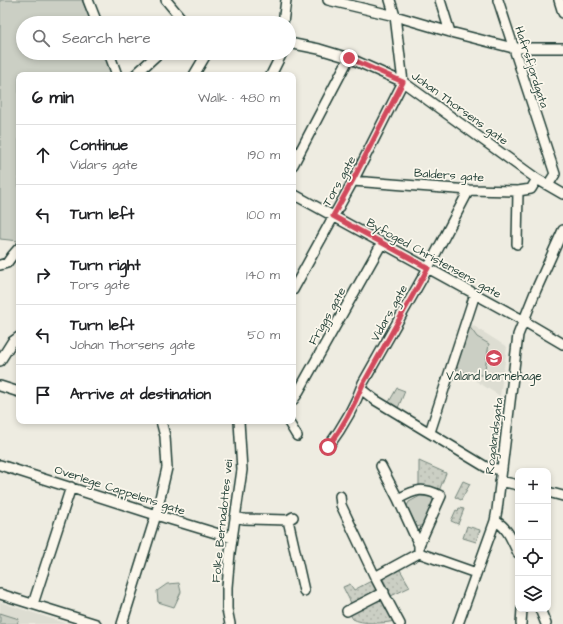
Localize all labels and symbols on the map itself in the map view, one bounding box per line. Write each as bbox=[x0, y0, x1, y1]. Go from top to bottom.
street label: Hafrsfjordgata bbox=[509, 24, 553, 111]
route end bbox=[340, 49, 358, 67]
street label: Johan Thorsens gate bbox=[407, 68, 512, 150]
street label: Tors gate bbox=[319, 152, 361, 210]
street label: Balders gate bbox=[413, 165, 485, 187]
street label: Byfoged Christensens gate bbox=[363, 214, 505, 304]
street label: Vidars gate bbox=[367, 281, 413, 345]
street label: Friggs gate bbox=[305, 284, 351, 349]
school or university icon: Våland barnehage bbox=[484, 348, 504, 368]
place label: Våland barnehage bbox=[446, 368, 542, 386]
street label: Rogalandsgata bbox=[481, 397, 509, 475]
route start bbox=[319, 438, 337, 456]
street label: Folke Bernadottes vei bbox=[208, 458, 237, 584]
street label: Overlege Cappelens gate bbox=[52, 461, 188, 521]

